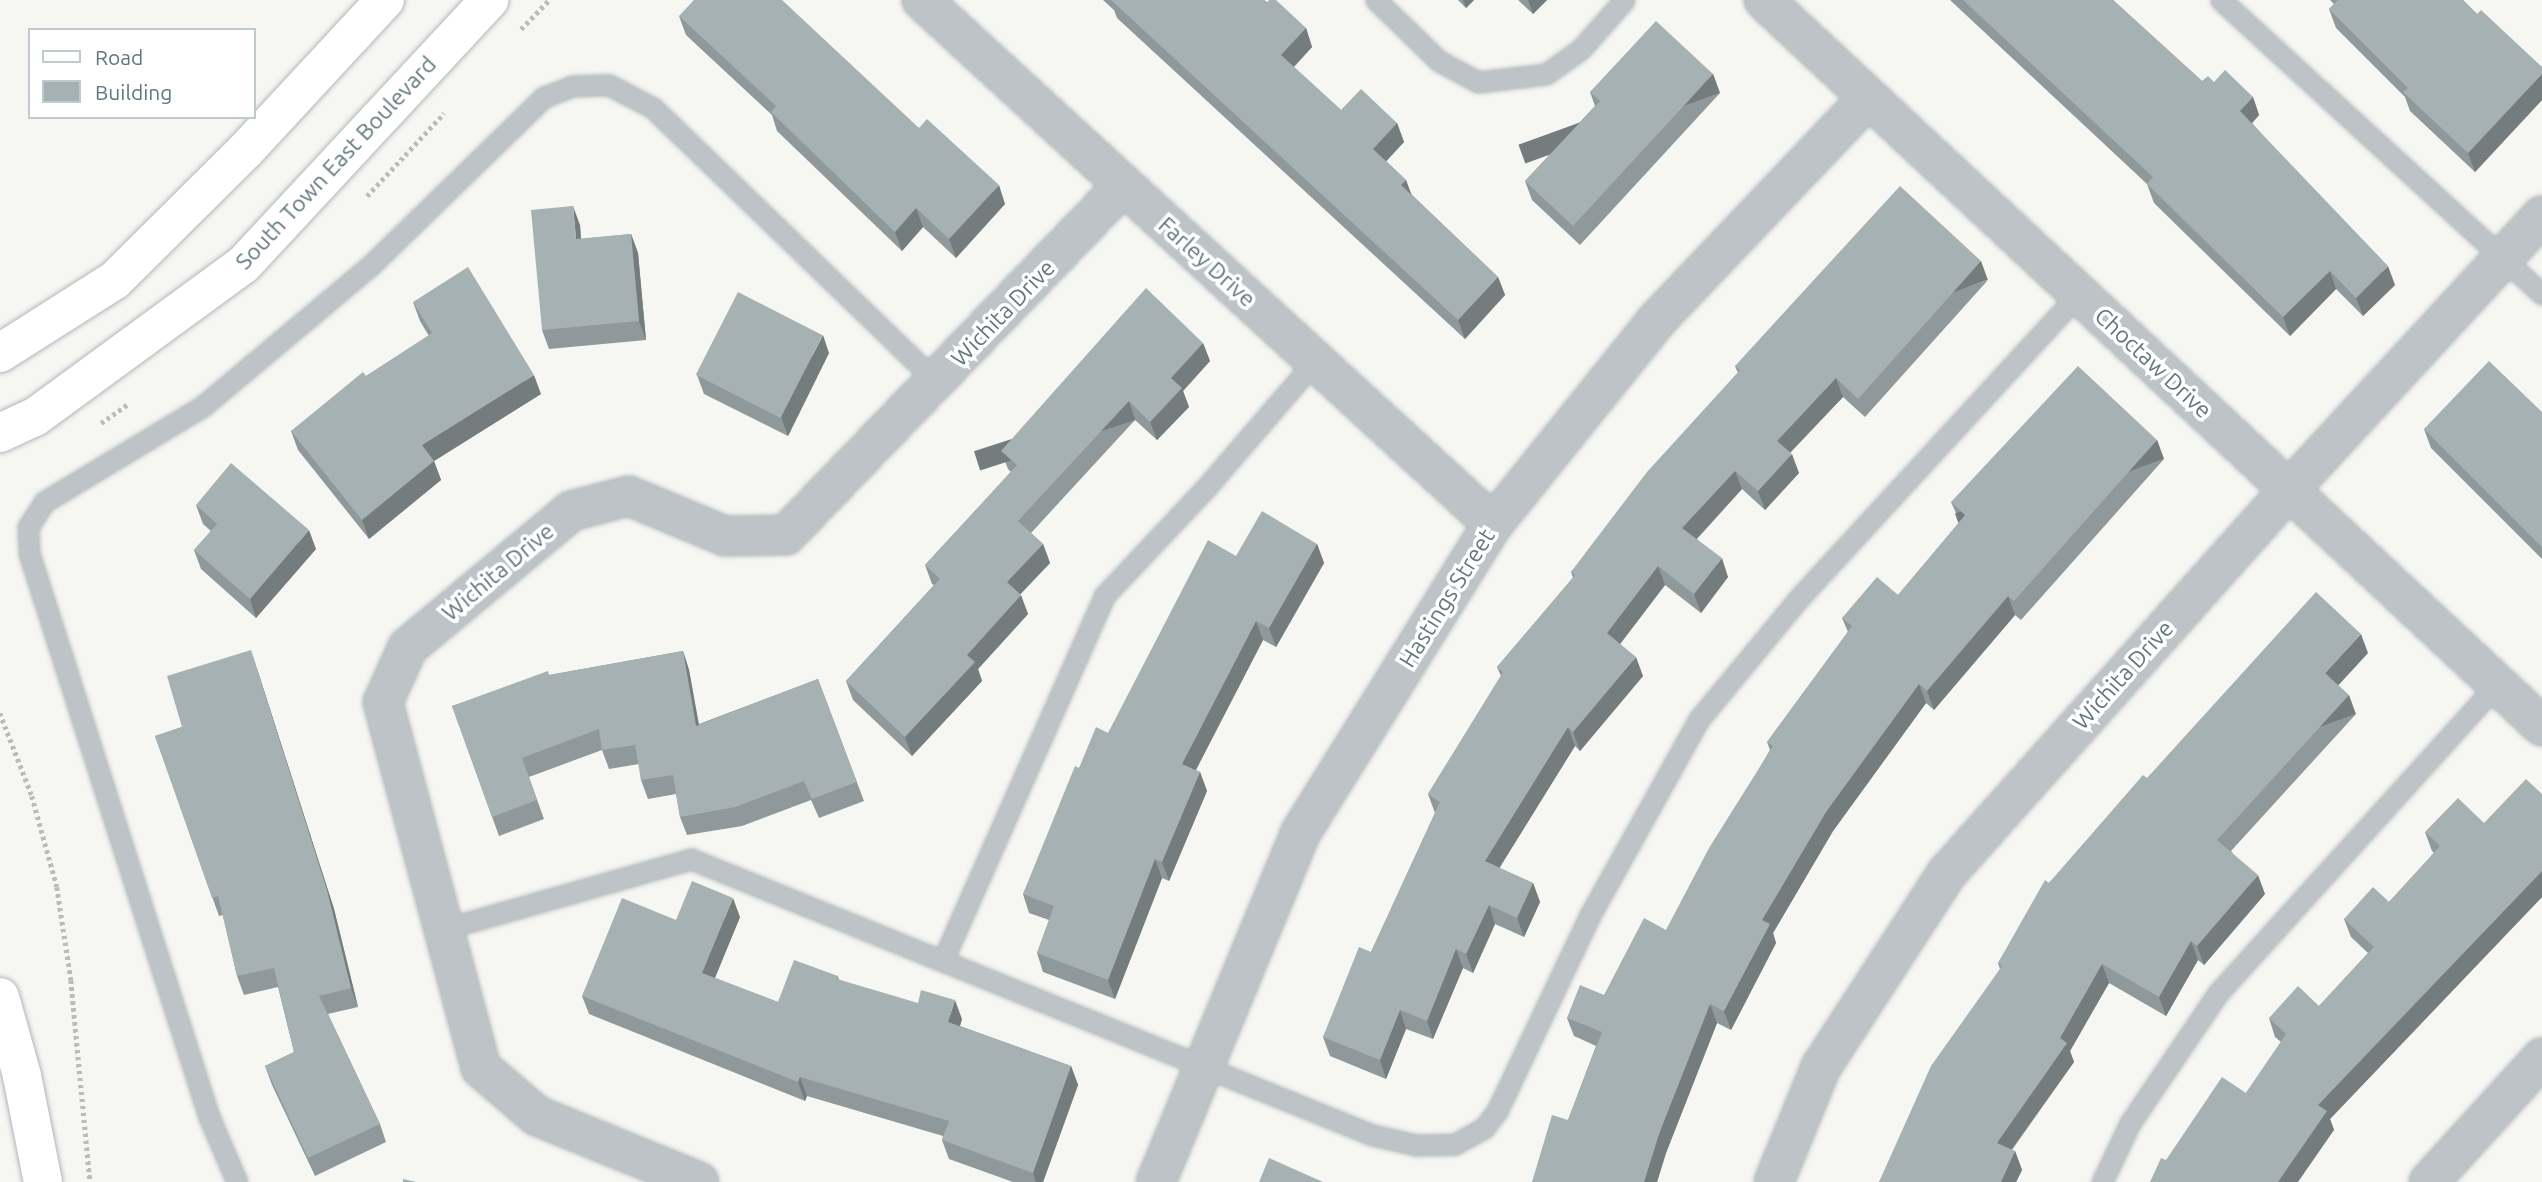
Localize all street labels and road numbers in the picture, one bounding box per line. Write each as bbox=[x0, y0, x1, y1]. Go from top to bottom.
street label: South Town East Boulevard bbox=[230, 51, 442, 275]
street label: Farley Drive bbox=[1153, 211, 1261, 313]
street label: Wichita Drive bbox=[945, 254, 1061, 372]
street label: Choctaw Drive bbox=[2089, 302, 2217, 424]
street label: Wichita Drive bbox=[437, 517, 559, 627]
street label: Hastings Street bbox=[1393, 524, 1501, 672]
street label: Wichita Drive bbox=[2067, 615, 2179, 735]

